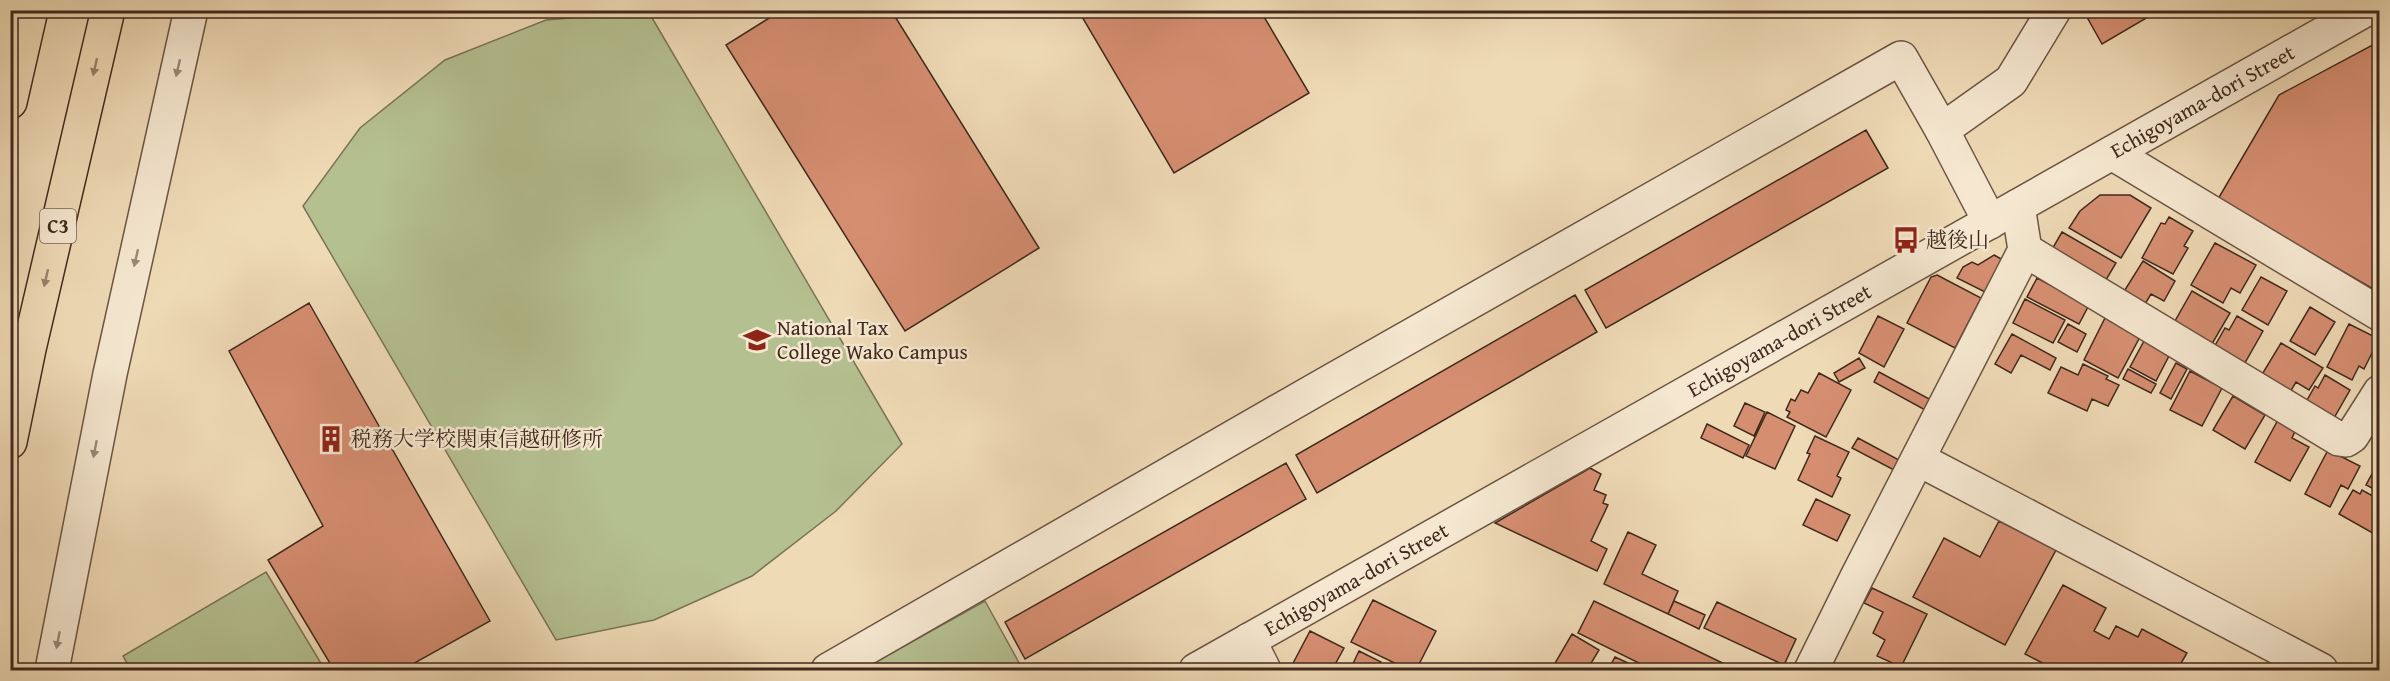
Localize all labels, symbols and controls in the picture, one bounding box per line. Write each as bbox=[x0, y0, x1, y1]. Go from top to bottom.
street label: Echigoyama-dori Street bbox=[2105, 37, 2301, 166]
one-way arrow bbox=[89, 58, 99, 77]
one-way arrow bbox=[173, 58, 183, 77]
road number: C3 bbox=[40, 209, 76, 243]
place label: 越後山 bbox=[1926, 224, 1989, 255]
bus stop icon: 越後山 bbox=[1891, 225, 1921, 255]
one-way arrow bbox=[130, 249, 140, 267]
one-way arrow bbox=[40, 269, 50, 287]
street label: Echigoyama-dori Street bbox=[1681, 275, 1878, 405]
place label: National Tax College Wako Campus bbox=[777, 312, 968, 367]
school or university icon: National Tax College Wako Campus bbox=[742, 325, 772, 355]
place label: 税務大学校関東信越研修所 bbox=[351, 423, 603, 454]
building icon: 税務大学校関東信越研修所 bbox=[316, 424, 346, 454]
one-way arrow bbox=[90, 439, 99, 458]
street label: Echigoyama-dori Street bbox=[1258, 514, 1454, 644]
one-way arrow bbox=[53, 631, 62, 650]

